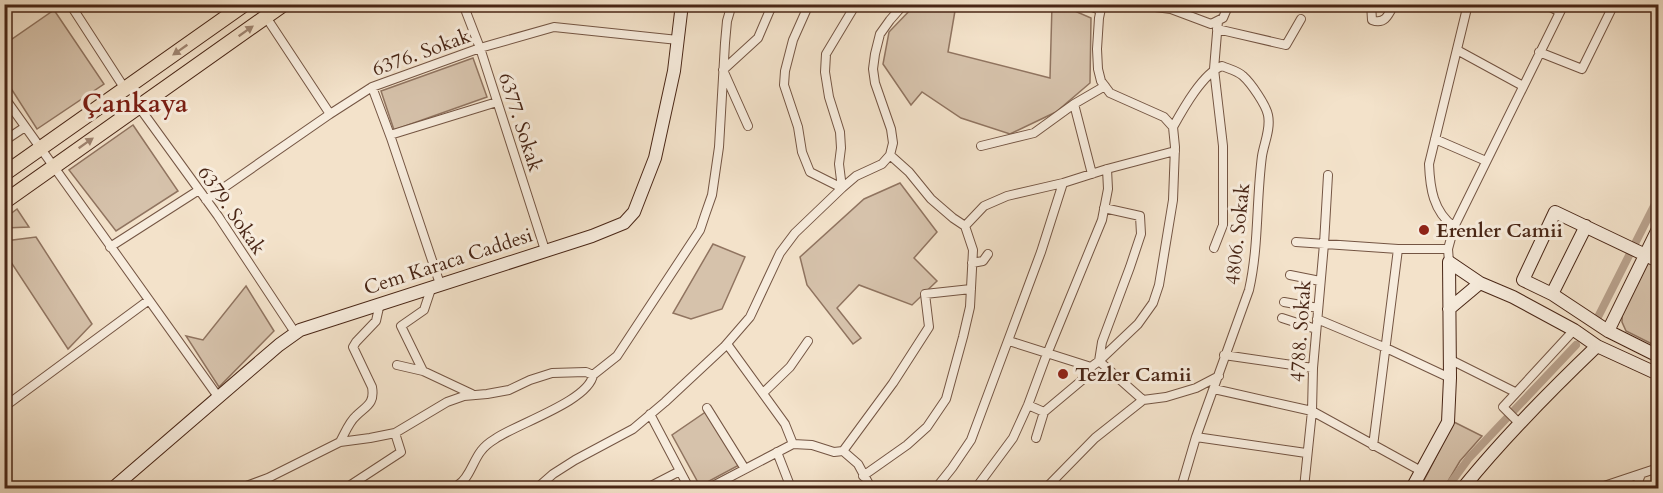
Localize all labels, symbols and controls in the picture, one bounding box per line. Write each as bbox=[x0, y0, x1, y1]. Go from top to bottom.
street label: 6376. Sokak bbox=[368, 22, 474, 83]
one-way arrow bbox=[237, 25, 253, 37]
one-way arrow bbox=[173, 44, 189, 56]
street label: 6377. Sokak bbox=[492, 69, 549, 175]
district label: Çankaya bbox=[82, 86, 188, 121]
one-way arrow bbox=[79, 138, 94, 150]
street label: 6379. Sokak bbox=[191, 161, 272, 260]
street label: 4806. Sokak bbox=[1219, 181, 1256, 286]
place label: Erenler Camii bbox=[1436, 217, 1563, 244]
street label: Cem Karaca Caddesi bbox=[360, 221, 536, 301]
marker: Erenler Camii bbox=[1417, 223, 1431, 237]
street label: 4788. Sokak bbox=[1283, 279, 1318, 383]
place label: Tezler Camii bbox=[1075, 361, 1192, 388]
marker: Tezler Camii bbox=[1056, 367, 1070, 381]

